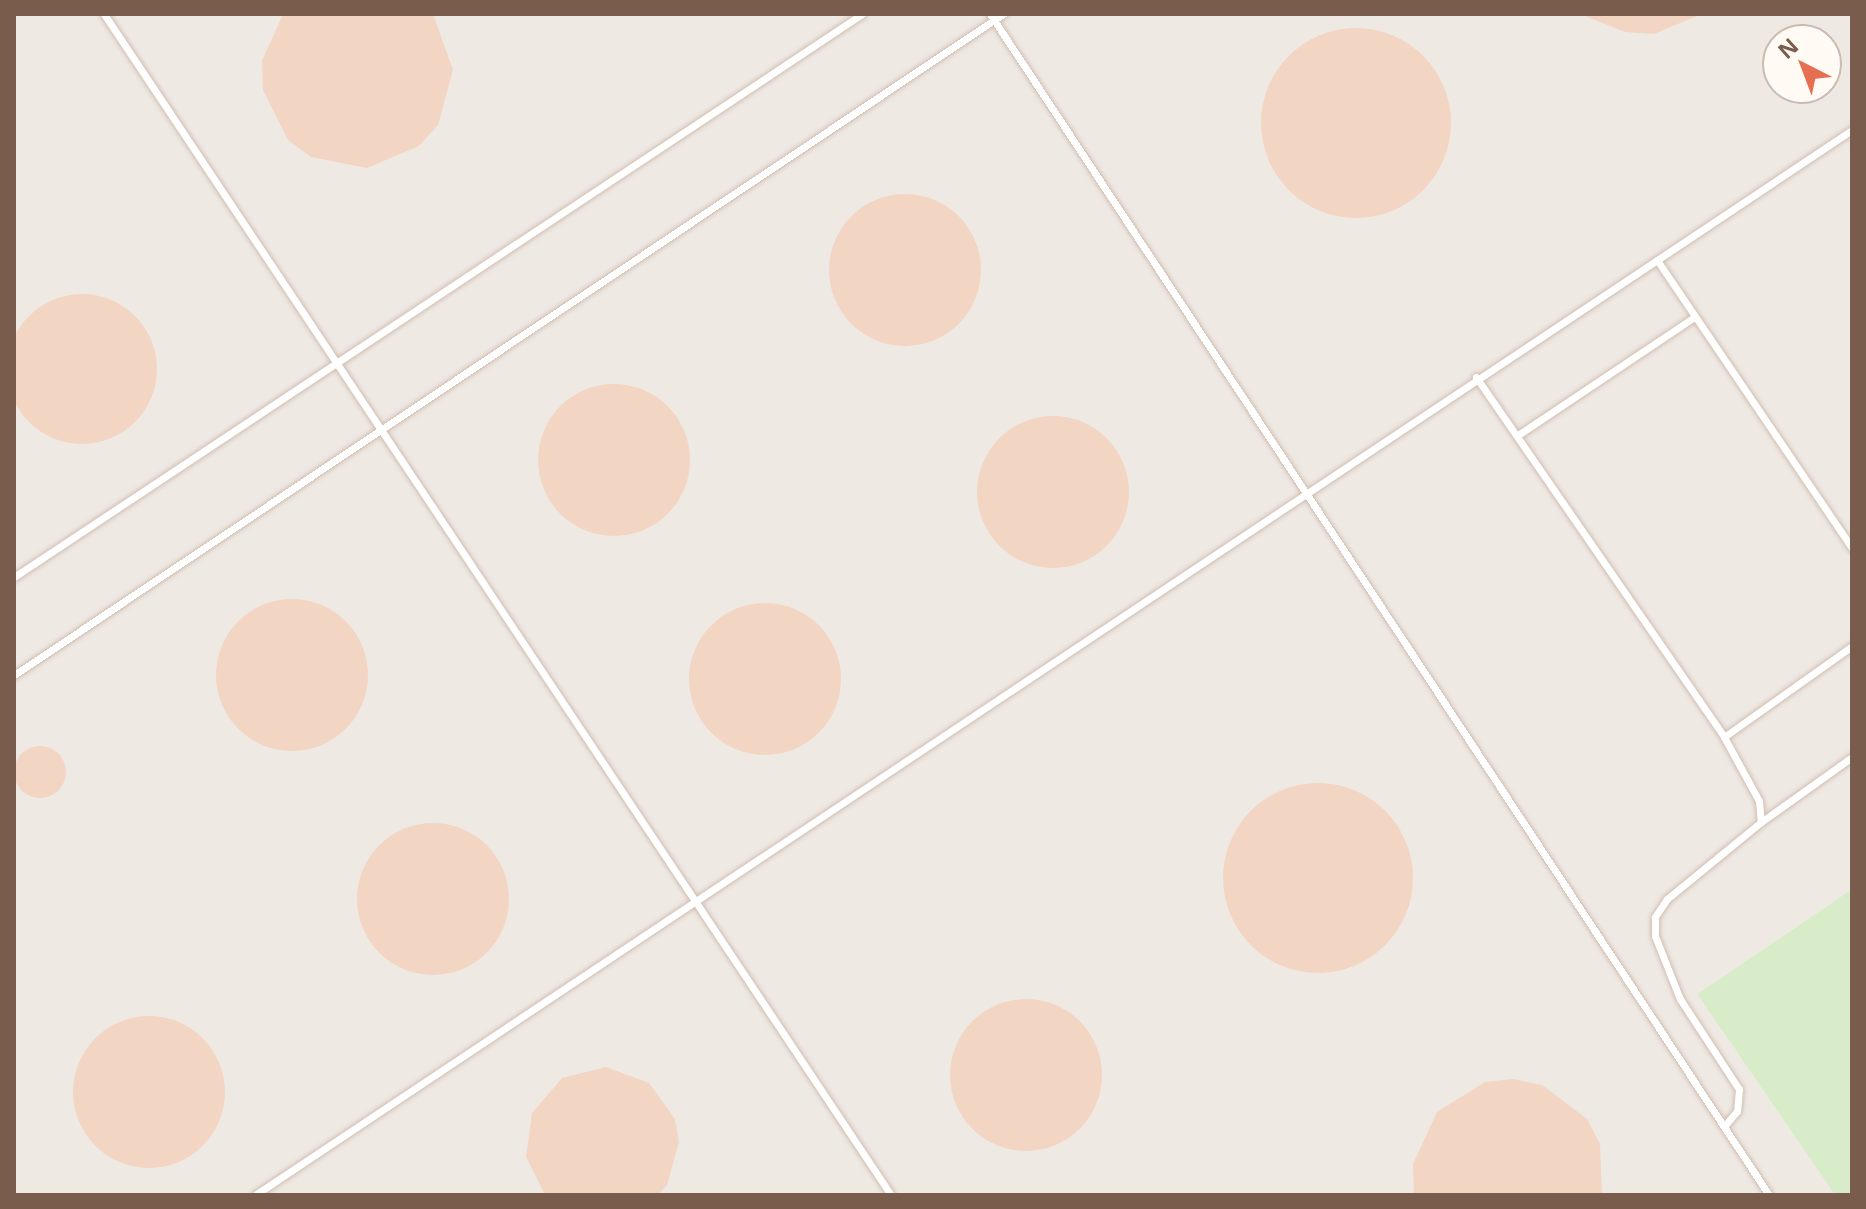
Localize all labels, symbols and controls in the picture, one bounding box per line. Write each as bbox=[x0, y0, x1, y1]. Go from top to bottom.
north arrow bbox=[1762, 24, 1842, 104]
text: N bbox=[1771, 31, 1804, 65]

